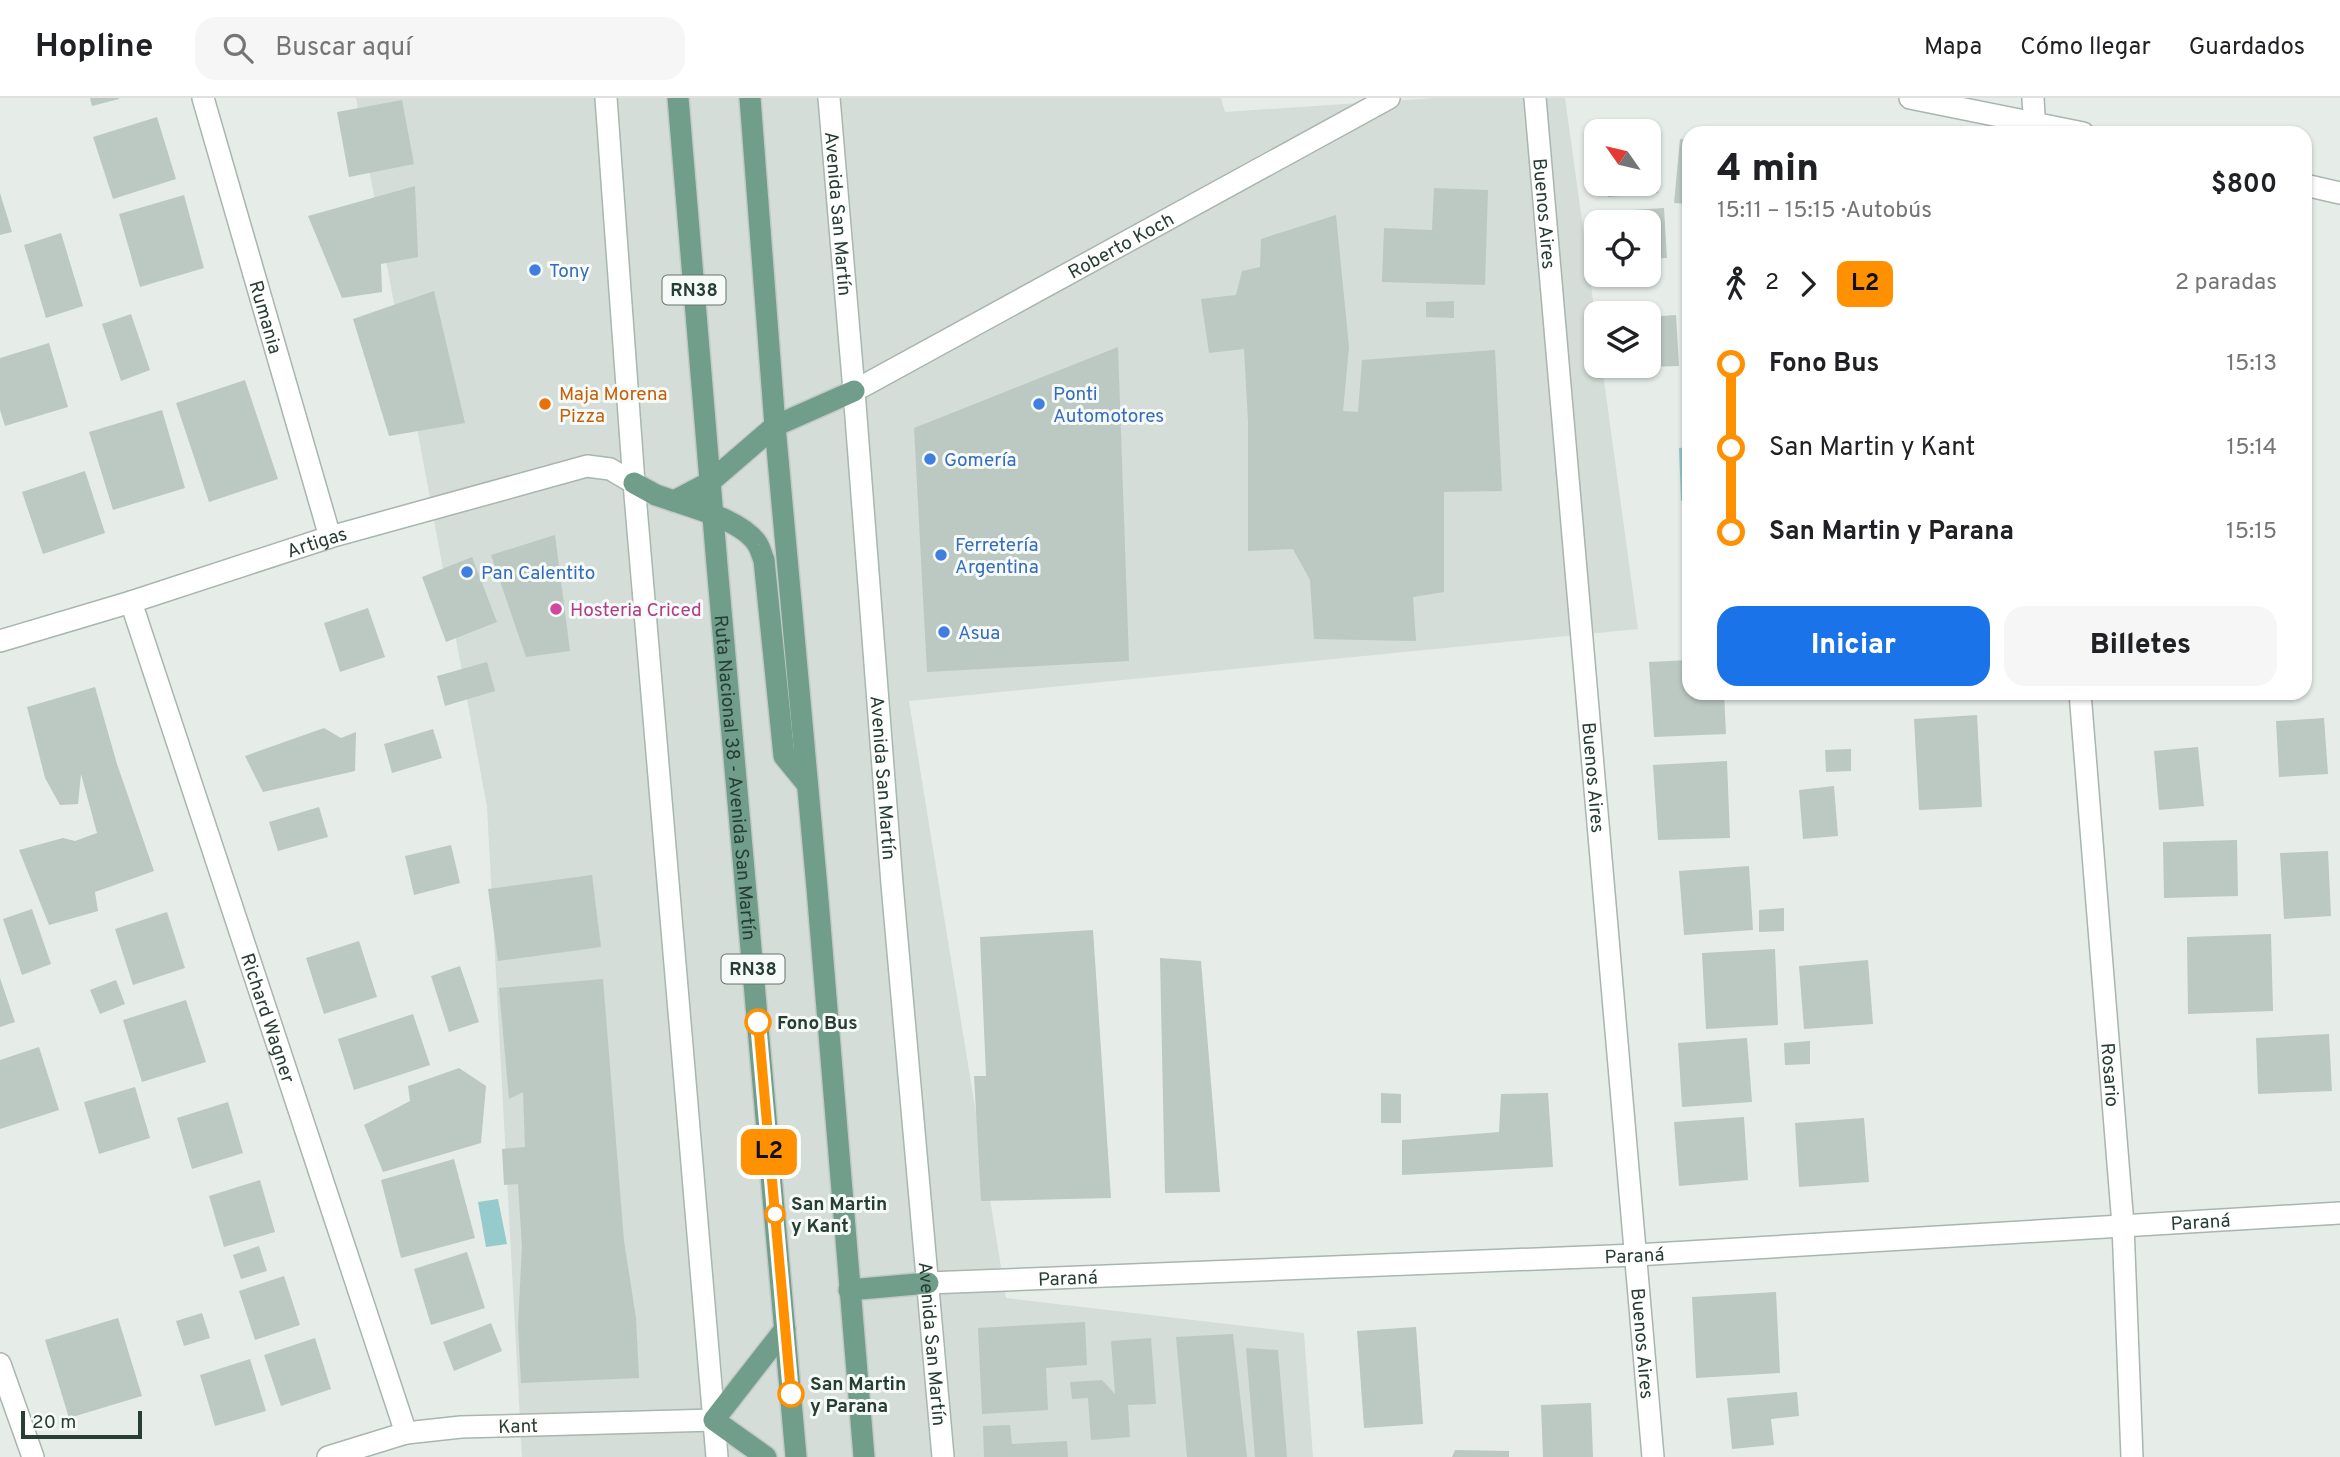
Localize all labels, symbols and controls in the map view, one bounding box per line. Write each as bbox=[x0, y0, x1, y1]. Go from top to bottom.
search box bbox=[195, 17, 685, 80]
text: Hopline bbox=[35, 27, 153, 69]
icon: search bbox=[219, 29, 257, 67]
text: Buscar aquí bbox=[275, 32, 412, 65]
text: Mapa bbox=[1924, 33, 1982, 63]
text: Cómo llegar bbox=[2020, 33, 2151, 63]
text: Guardados bbox=[2189, 33, 2305, 63]
north arrow bbox=[1584, 119, 1661, 196]
map controls bbox=[1584, 119, 1661, 378]
street label: Avenida San Martín bbox=[818, 131, 856, 297]
text: 4 min bbox=[1717, 146, 1819, 195]
street label: Buenos Aires bbox=[1526, 157, 1560, 270]
text: $800 bbox=[2211, 169, 2277, 202]
text: 15:11 – 15:15 · Autobús bbox=[1717, 197, 1932, 226]
street label: Roberto Koch bbox=[1064, 208, 1179, 285]
button: locate bbox=[1584, 210, 1661, 287]
place label: Tony bbox=[549, 260, 590, 284]
marker: Tony bbox=[527, 262, 543, 278]
icon: walk bbox=[1717, 265, 1755, 303]
icon: forward bbox=[1789, 265, 1827, 303]
text: 2 bbox=[1765, 269, 1779, 298]
text: L2 bbox=[1851, 269, 1879, 299]
text: 2 paradas bbox=[2175, 269, 2277, 298]
road number: RN38 bbox=[662, 275, 726, 304]
street label: Rumania bbox=[242, 278, 286, 357]
button: layers bbox=[1584, 301, 1661, 378]
text: Fono Bus bbox=[1769, 348, 1879, 381]
text: 15:13 bbox=[2227, 350, 2277, 379]
place label: Maja Morena Pizza bbox=[559, 383, 668, 429]
place label: Ponti Automotores bbox=[1053, 383, 1164, 429]
marker: Maja Morena Pizza bbox=[537, 396, 553, 412]
marker: Ponti Automotores bbox=[1031, 396, 1047, 412]
text: San Martin y Kant bbox=[1769, 432, 1975, 465]
text: 15:14 bbox=[2227, 434, 2277, 463]
place label: Gomería bbox=[944, 449, 1017, 473]
marker: Gomería bbox=[922, 451, 938, 467]
text: San Martin y Parana bbox=[1769, 516, 2014, 549]
text: 15:15 bbox=[2226, 518, 2277, 547]
street label: Artigas bbox=[284, 523, 350, 564]
place label: Ferretería Argentina bbox=[955, 534, 1039, 580]
marker: Ferretería Argentina bbox=[933, 547, 949, 563]
place label: Pan Calentito bbox=[481, 562, 595, 586]
marker: Pan Calentito bbox=[459, 564, 475, 580]
place label: Hosteria Criced bbox=[570, 599, 702, 623]
marker: Hosteria Criced bbox=[548, 601, 564, 617]
button: Iniciar bbox=[1717, 606, 1990, 686]
button: Billetes bbox=[2004, 606, 2277, 686]
street label: Ruta Nacional 38 - Avenida San Martín bbox=[707, 614, 760, 941]
place label: Asua bbox=[958, 622, 1000, 646]
marker: Asua bbox=[936, 624, 952, 640]
street label: Avenida San Martín bbox=[864, 695, 900, 861]
street label: Buenos Aires bbox=[1575, 721, 1609, 834]
street label: Richard Wagner bbox=[234, 951, 300, 1087]
road number: RN38 bbox=[722, 954, 784, 984]
marker: Fono Bus bbox=[745, 1009, 771, 1035]
place label: Fono Bus bbox=[777, 1012, 858, 1036]
street label: Rosario bbox=[2094, 1042, 2123, 1108]
line badge: L2 bbox=[738, 1129, 800, 1175]
text: L2 bbox=[755, 1137, 783, 1167]
place label: San Martin y Kant bbox=[791, 1193, 887, 1239]
marker: San Martin y Kant bbox=[765, 1204, 785, 1224]
street label: Paraná bbox=[2170, 1210, 2231, 1237]
street label: Paraná bbox=[1604, 1243, 1665, 1270]
street label: Avenida San Martín bbox=[912, 1261, 950, 1427]
street label: Paraná bbox=[1038, 1266, 1098, 1293]
street label: Buenos Aires bbox=[1624, 1287, 1658, 1400]
place label: San Martin y Parana bbox=[810, 1373, 906, 1419]
marker: San Martin y Parana bbox=[778, 1381, 804, 1407]
scale bar bbox=[21, 1408, 142, 1440]
text: 20 m bbox=[32, 1411, 76, 1435]
street label: Kant bbox=[498, 1415, 538, 1440]

